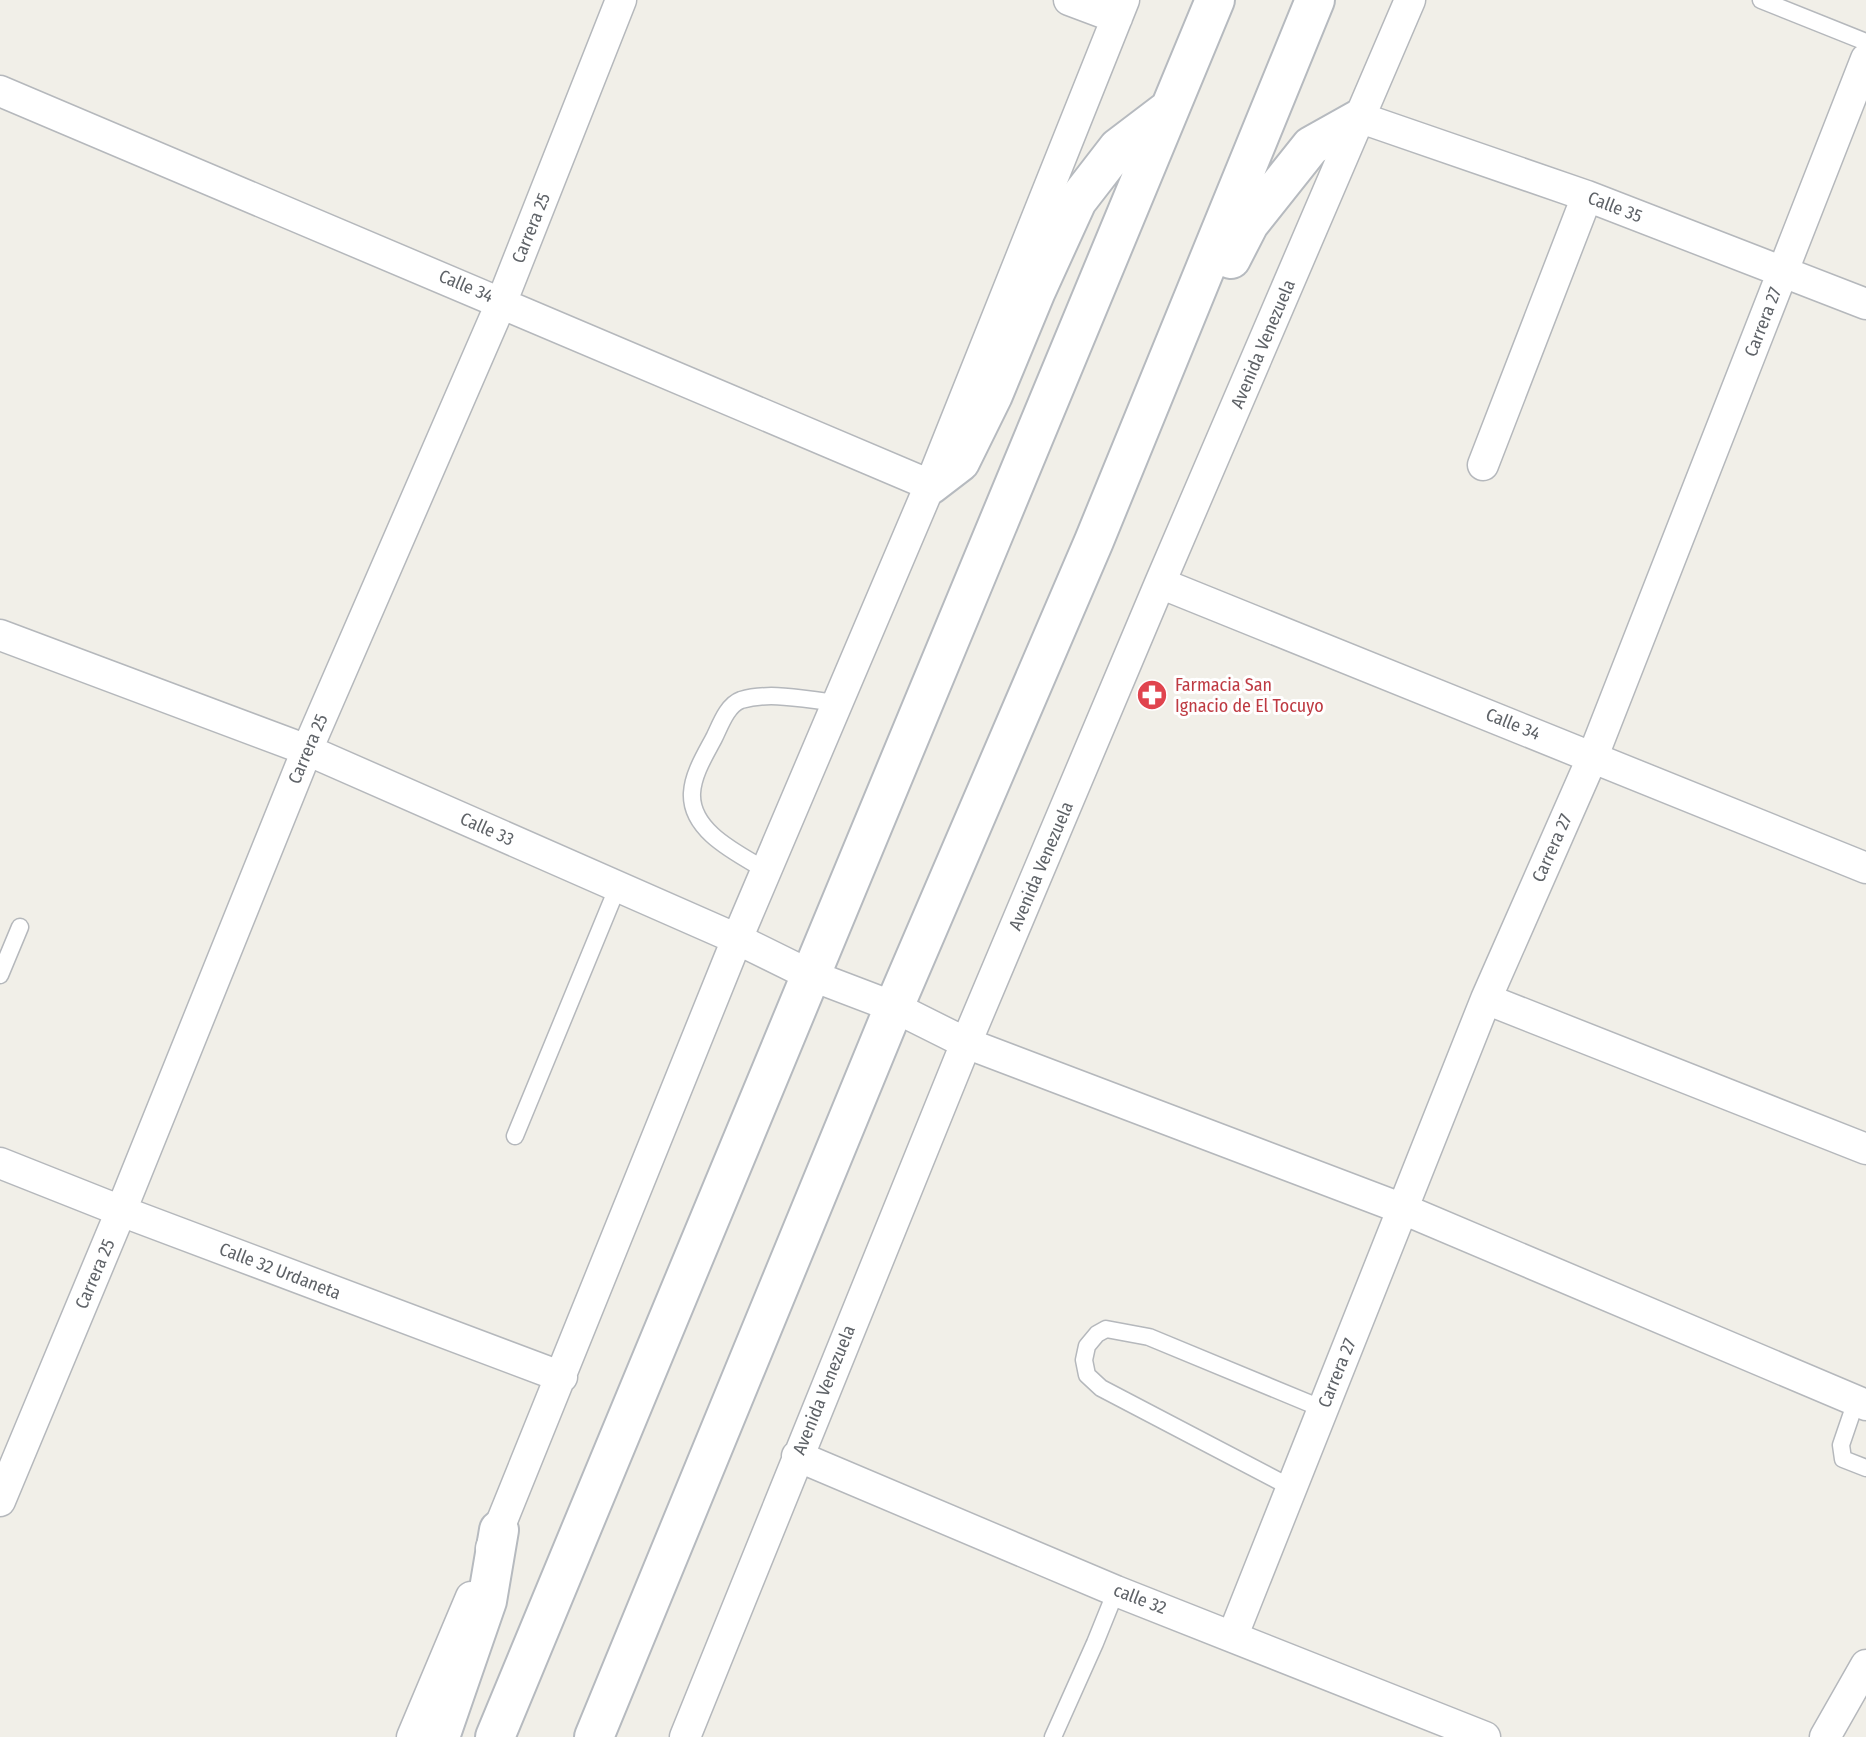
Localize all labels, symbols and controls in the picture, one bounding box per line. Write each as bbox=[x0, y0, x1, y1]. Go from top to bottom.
street label: Calle 35 bbox=[1585, 187, 1645, 227]
street label: Carrera 25 bbox=[507, 190, 555, 266]
street label: Calle 34 bbox=[436, 265, 497, 307]
street label: Avenida Venezuela bbox=[1226, 276, 1300, 412]
street label: Carrera 27 bbox=[1740, 284, 1786, 360]
place label: Farmacia San Ignacio de El Tocuyo bbox=[1175, 674, 1324, 717]
pharmacy icon: Farmacia San Ignacio de El Tocuyo bbox=[1135, 678, 1169, 712]
street label: Calle 34 bbox=[1483, 703, 1544, 745]
street label: Carrera 25 bbox=[283, 711, 333, 787]
street label: Avenida Venezuela bbox=[1004, 798, 1078, 934]
street label: Calle 33 bbox=[457, 807, 517, 851]
street label: Carrera 27 bbox=[1527, 810, 1577, 886]
street label: Carrera 25 bbox=[70, 1236, 120, 1312]
street label: Calle 32 Urdaneta bbox=[216, 1238, 344, 1304]
street label: Avenida Venezuela bbox=[788, 1322, 860, 1458]
street label: Carrera 27 bbox=[1313, 1335, 1361, 1411]
street label: calle 32 bbox=[1111, 1579, 1169, 1619]

